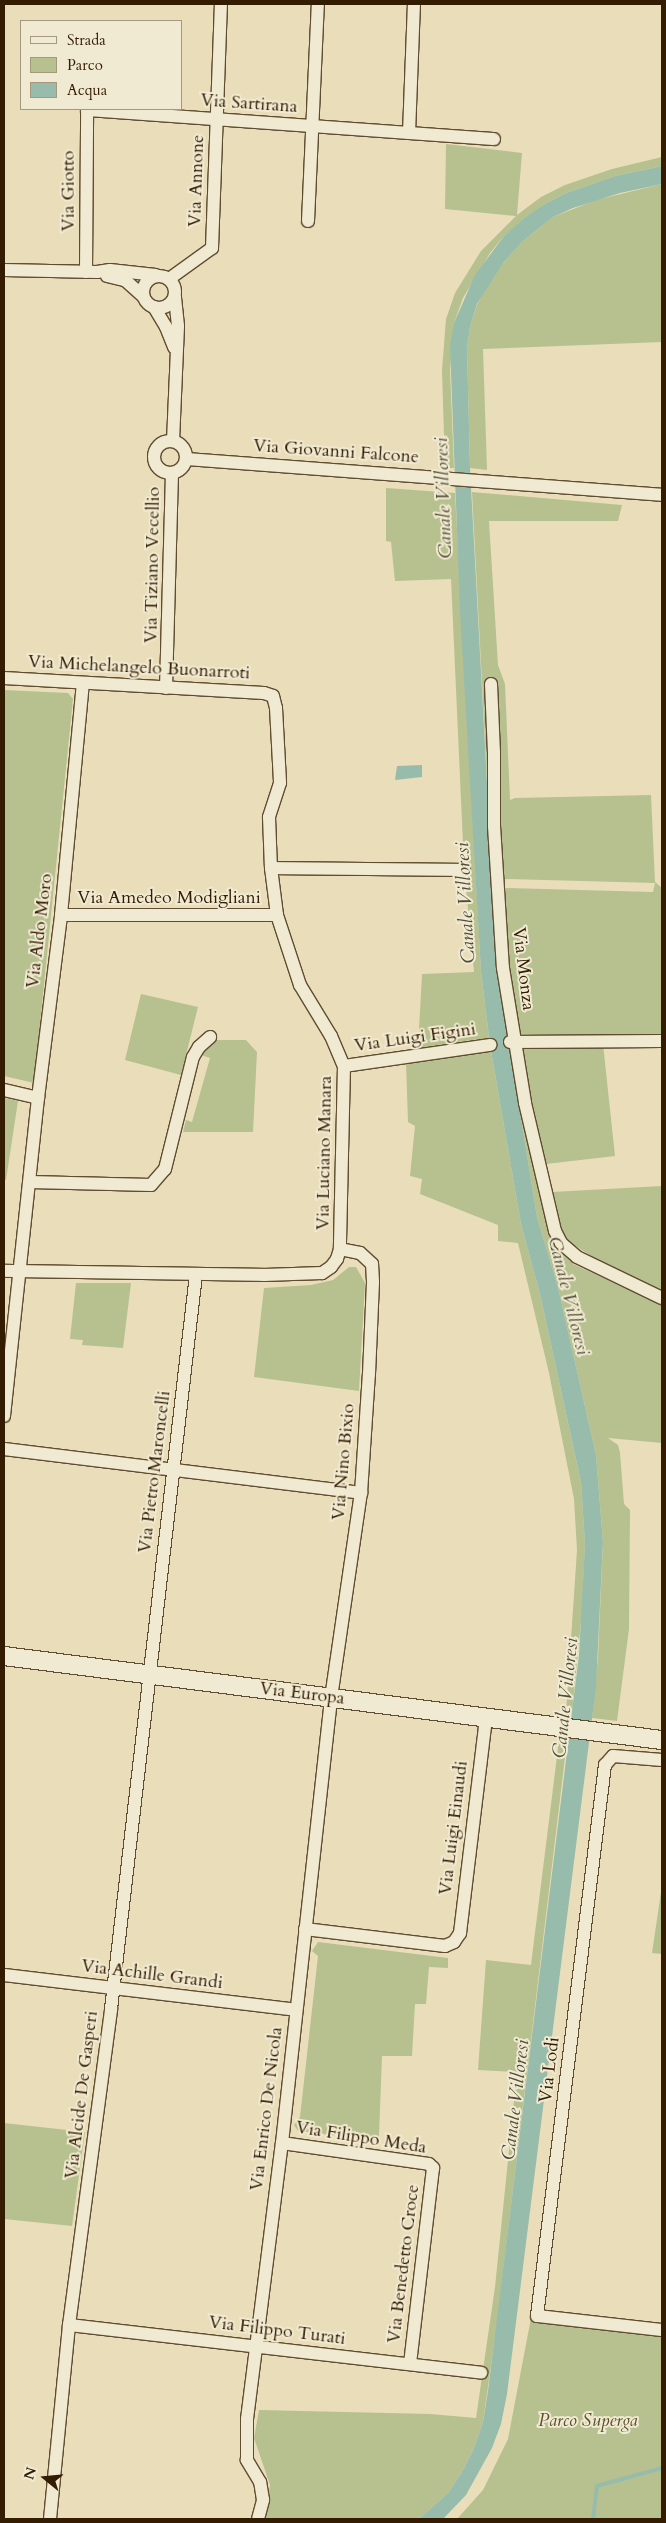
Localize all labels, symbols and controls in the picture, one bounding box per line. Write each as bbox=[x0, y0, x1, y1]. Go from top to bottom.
legend bbox=[20, 20, 182, 110]
text: Strada bbox=[67, 30, 106, 50]
text: Parco bbox=[67, 55, 103, 75]
text: Acqua bbox=[67, 80, 107, 100]
street label: Via Sartirana bbox=[200, 90, 298, 118]
street label: Via Annone bbox=[185, 134, 209, 228]
street label: Via Giotto bbox=[58, 150, 80, 232]
street label: Via Giovanni Falcone bbox=[252, 435, 420, 469]
water label: Canale Villoresi bbox=[430, 437, 458, 559]
street label: Via Tiziano Vecellio bbox=[141, 487, 165, 643]
street label: Via Michelangelo Buonarroti bbox=[27, 651, 251, 685]
water label: Canale Villoresi bbox=[451, 842, 481, 964]
street label: Via Aldo Moro bbox=[22, 872, 58, 990]
street label: Via Amedeo Modigliani bbox=[77, 887, 261, 909]
street label: Via Monza bbox=[507, 926, 539, 1012]
street label: Via Luigi Figini bbox=[353, 1019, 477, 1057]
street label: Via Luciano Manara bbox=[313, 1076, 337, 1230]
water label: Canale Villoresi bbox=[542, 1234, 594, 1358]
street label: Via Pietro Maroncelli bbox=[134, 1390, 176, 1554]
street label: Via Nino Bixio bbox=[328, 1403, 360, 1521]
water label: Canale Villoresi bbox=[548, 1637, 584, 1759]
street label: Via Europa bbox=[258, 1678, 346, 1710]
street label: Via Luigi Einaudi bbox=[435, 1759, 473, 1897]
street label: Via Achille Grandi bbox=[80, 1956, 224, 1994]
street label: Via Alcide De Gasperi bbox=[61, 2010, 103, 2180]
street label: Via Enrico De Nicola bbox=[246, 2026, 288, 2192]
street label: Via Lodi bbox=[535, 2036, 565, 2104]
water label: Canale Villoresi bbox=[497, 2038, 535, 2162]
street label: Via Filippo Meda bbox=[294, 2117, 428, 2159]
street label: Via Benedetto Croce bbox=[384, 2183, 424, 2345]
street label: Via Filippo Turati bbox=[207, 2312, 347, 2350]
park label: Parco Superga bbox=[538, 2410, 638, 2432]
north arrow bbox=[20, 2453, 70, 2503]
text: N bbox=[19, 2465, 41, 2482]

